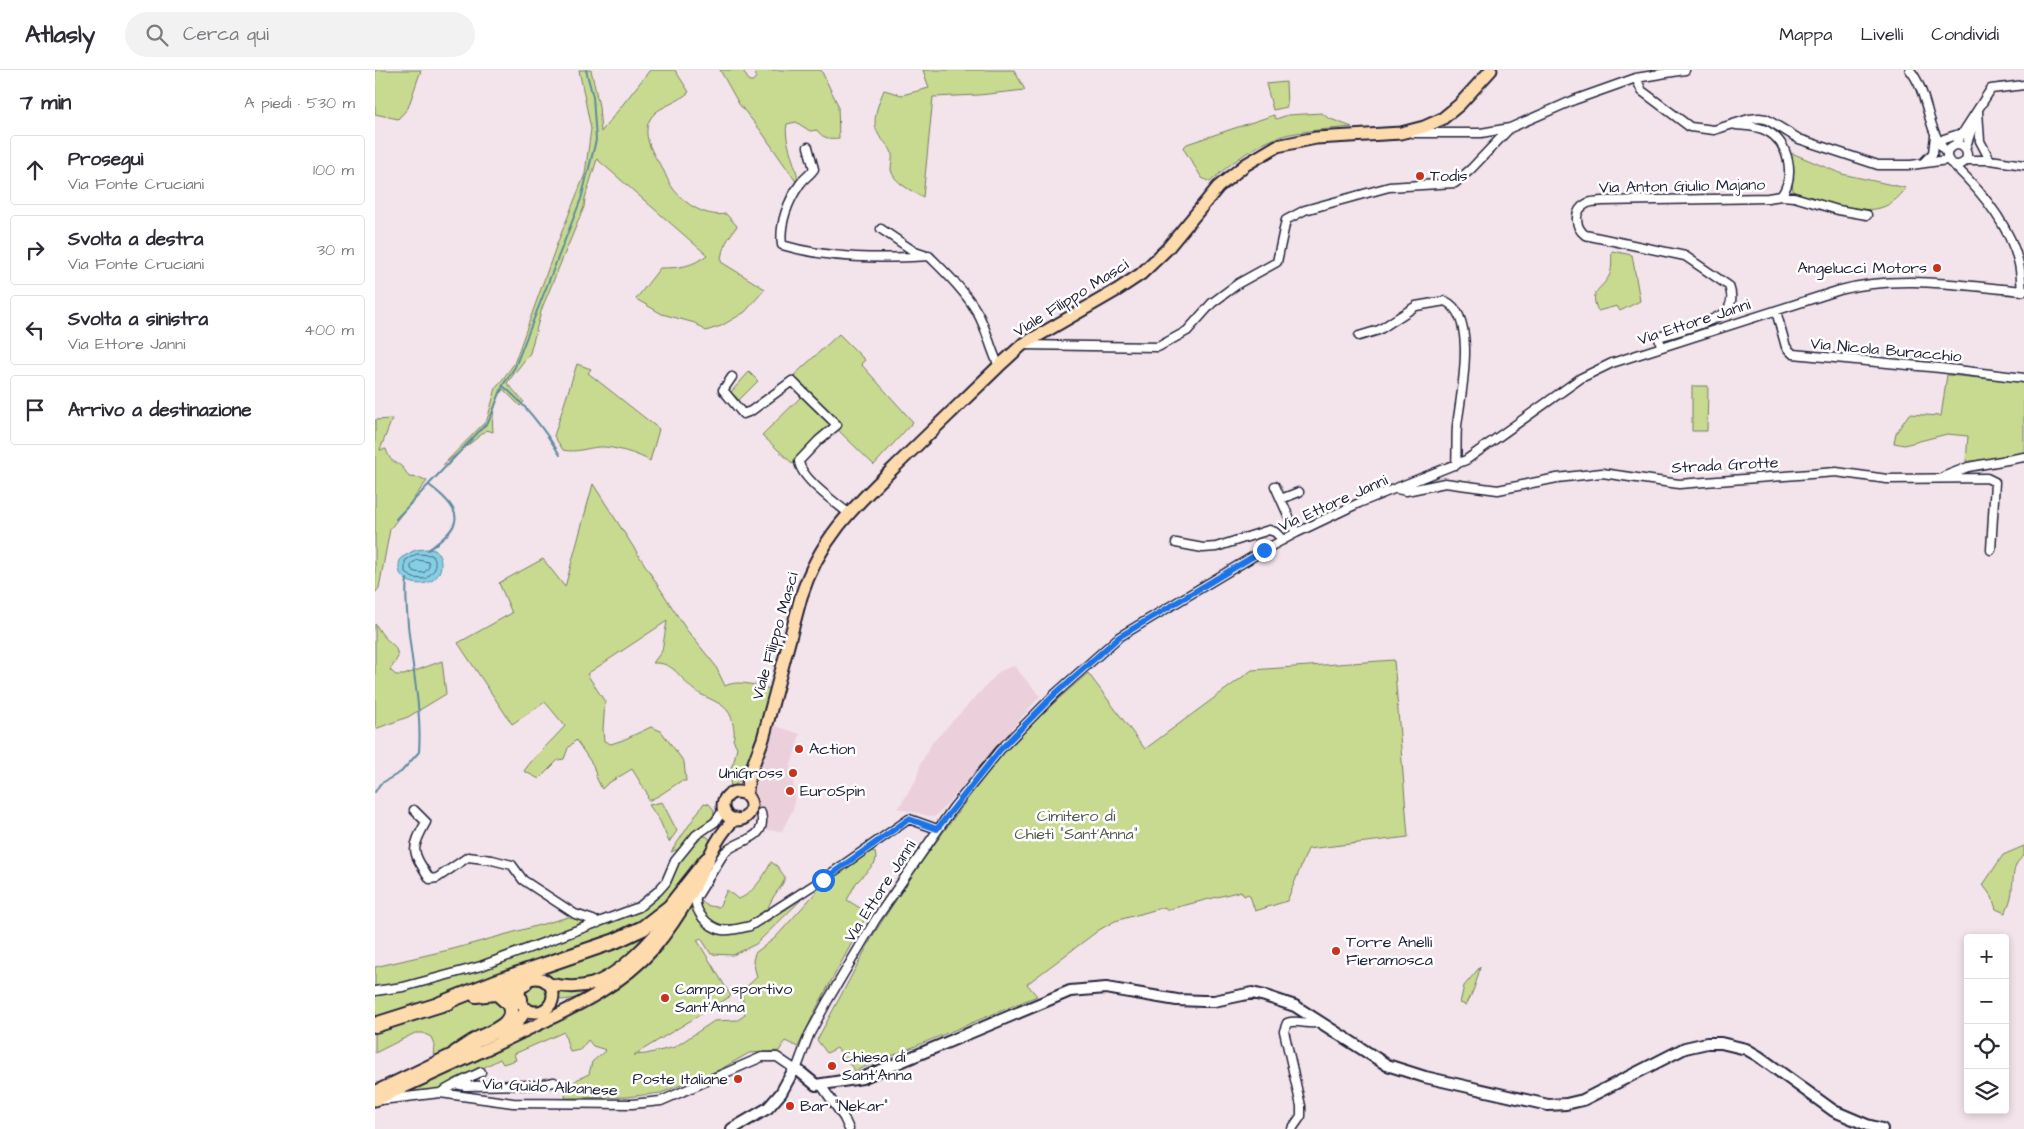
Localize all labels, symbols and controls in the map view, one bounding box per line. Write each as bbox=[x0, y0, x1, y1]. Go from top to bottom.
search box bbox=[125, 12, 475, 57]
text: Atlasly bbox=[25, 18, 95, 52]
icon: search bbox=[143, 21, 171, 49]
text: Cerca qui bbox=[183, 21, 269, 48]
text: Mappa bbox=[1779, 22, 1833, 47]
text: Livelli bbox=[1861, 22, 1903, 47]
text: Condividi bbox=[1931, 22, 1999, 47]
text: 7 min bbox=[20, 88, 71, 117]
text: A piedi · 530 m bbox=[244, 92, 355, 114]
text: Prosegui bbox=[68, 146, 143, 173]
icon: ahead bbox=[21, 156, 49, 184]
text: 100 m bbox=[313, 159, 354, 181]
place label: Todis bbox=[1430, 165, 1468, 187]
marker: Todis bbox=[1414, 170, 1426, 182]
text: Via Fonte Cruciani bbox=[68, 173, 204, 195]
street label: Via Anton Giulio Majano bbox=[1599, 174, 1765, 198]
text: Svolta a destra bbox=[68, 226, 203, 253]
icon: right bbox=[21, 236, 49, 264]
text: 30 m bbox=[317, 239, 354, 261]
text: Via Fonte Cruciani bbox=[68, 253, 204, 275]
street label: Viale Filippo Masci bbox=[1009, 253, 1133, 342]
place label: Angelucci Motors bbox=[1798, 257, 1927, 280]
marker: Angelucci Motors bbox=[1931, 262, 1943, 274]
street label: Via Ettore Janni bbox=[1635, 293, 1754, 351]
text: Svolta a sinistra bbox=[68, 306, 208, 333]
icon: left bbox=[21, 316, 49, 344]
text: 400 m bbox=[304, 319, 354, 341]
street label: Via Nicola Buracchio bbox=[1809, 332, 1963, 368]
text: Via Ettore Janni bbox=[68, 333, 185, 355]
icon: arrive bbox=[21, 396, 49, 424]
text: Arrivo a destinazione bbox=[68, 397, 251, 424]
street label: Strada Grotte bbox=[1671, 451, 1779, 479]
street label: Via Ettore Janni bbox=[1275, 469, 1392, 537]
route end bbox=[1253, 539, 1276, 562]
street label: Viale Filippo Masci bbox=[746, 569, 804, 702]
place label: Action bbox=[809, 738, 855, 760]
marker: Action bbox=[793, 743, 805, 755]
place label: UniGross bbox=[719, 762, 783, 784]
marker: UniGross bbox=[787, 767, 799, 779]
place label: EuroSpin bbox=[800, 780, 865, 802]
marker: EuroSpin bbox=[784, 785, 796, 797]
park label: Cimitero di Chieti "Sant'Anna" bbox=[1014, 805, 1138, 845]
street label: Via Ettore Janni bbox=[839, 835, 921, 946]
route start bbox=[812, 869, 835, 892]
place label: Torre Anelli Fieramosca bbox=[1346, 931, 1433, 971]
map controls bbox=[1964, 934, 2009, 1114]
button: + bbox=[1964, 934, 2009, 979]
marker: Torre Anelli Fieramosca bbox=[1330, 945, 1342, 957]
place label: Campo sportivo Sant'Anna bbox=[675, 978, 792, 1018]
button: − bbox=[1964, 979, 2009, 1024]
marker: Campo sportivo Sant'Anna bbox=[659, 992, 671, 1004]
button: locate bbox=[1964, 1024, 2009, 1069]
place label: Chiesa di Sant'Anna bbox=[842, 1046, 912, 1086]
marker: Chiesa di Sant'Anna bbox=[826, 1060, 838, 1072]
place label: Poste Italiane bbox=[632, 1068, 728, 1090]
button: layers bbox=[1964, 1069, 2009, 1114]
street label: Via Guido Albanese bbox=[482, 1072, 619, 1102]
marker: Poste Italiane bbox=[732, 1073, 744, 1085]
place label: Bar "Nekar" bbox=[800, 1095, 888, 1117]
marker: Bar "Nekar" bbox=[784, 1100, 796, 1112]

